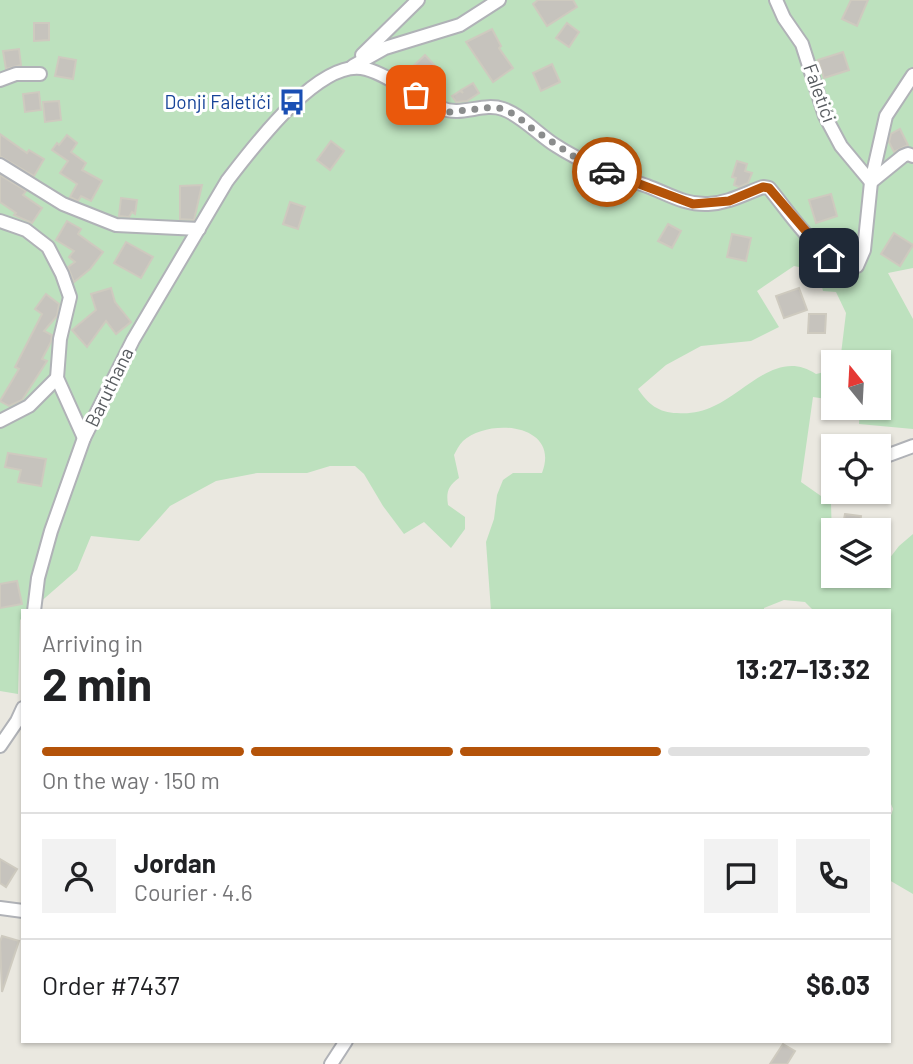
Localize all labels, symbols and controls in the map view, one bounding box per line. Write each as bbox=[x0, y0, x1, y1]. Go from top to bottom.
street label: Faletići bbox=[799, 60, 842, 125]
pin bbox=[386, 65, 446, 125]
icon: bag bbox=[397, 76, 435, 114]
bus stop icon: Donji Faletići bbox=[277, 87, 307, 117]
place label: Donji Faletići bbox=[165, 90, 271, 113]
courier bbox=[572, 137, 642, 207]
icon: car bbox=[588, 153, 626, 191]
pin bbox=[799, 228, 859, 288]
icon: home bbox=[810, 239, 848, 277]
street label: Baruthana bbox=[79, 343, 138, 430]
north arrow bbox=[821, 350, 891, 420]
map controls bbox=[821, 350, 891, 588]
button: locate bbox=[821, 434, 891, 504]
button: layers bbox=[821, 518, 891, 588]
text: Arriving in bbox=[42, 629, 143, 657]
text: 13:27–13:32 bbox=[736, 653, 870, 684]
text: 2 min bbox=[42, 655, 152, 710]
text: On the way · 150 m bbox=[42, 766, 220, 794]
button: person bbox=[42, 839, 116, 913]
button: chat bbox=[704, 839, 778, 913]
button: phone bbox=[796, 839, 870, 913]
text: Jordan bbox=[134, 847, 216, 878]
text: Courier · 4.6 bbox=[134, 878, 253, 906]
text: Order #7437 bbox=[42, 969, 180, 1000]
text: $6.03 bbox=[806, 969, 870, 1000]

